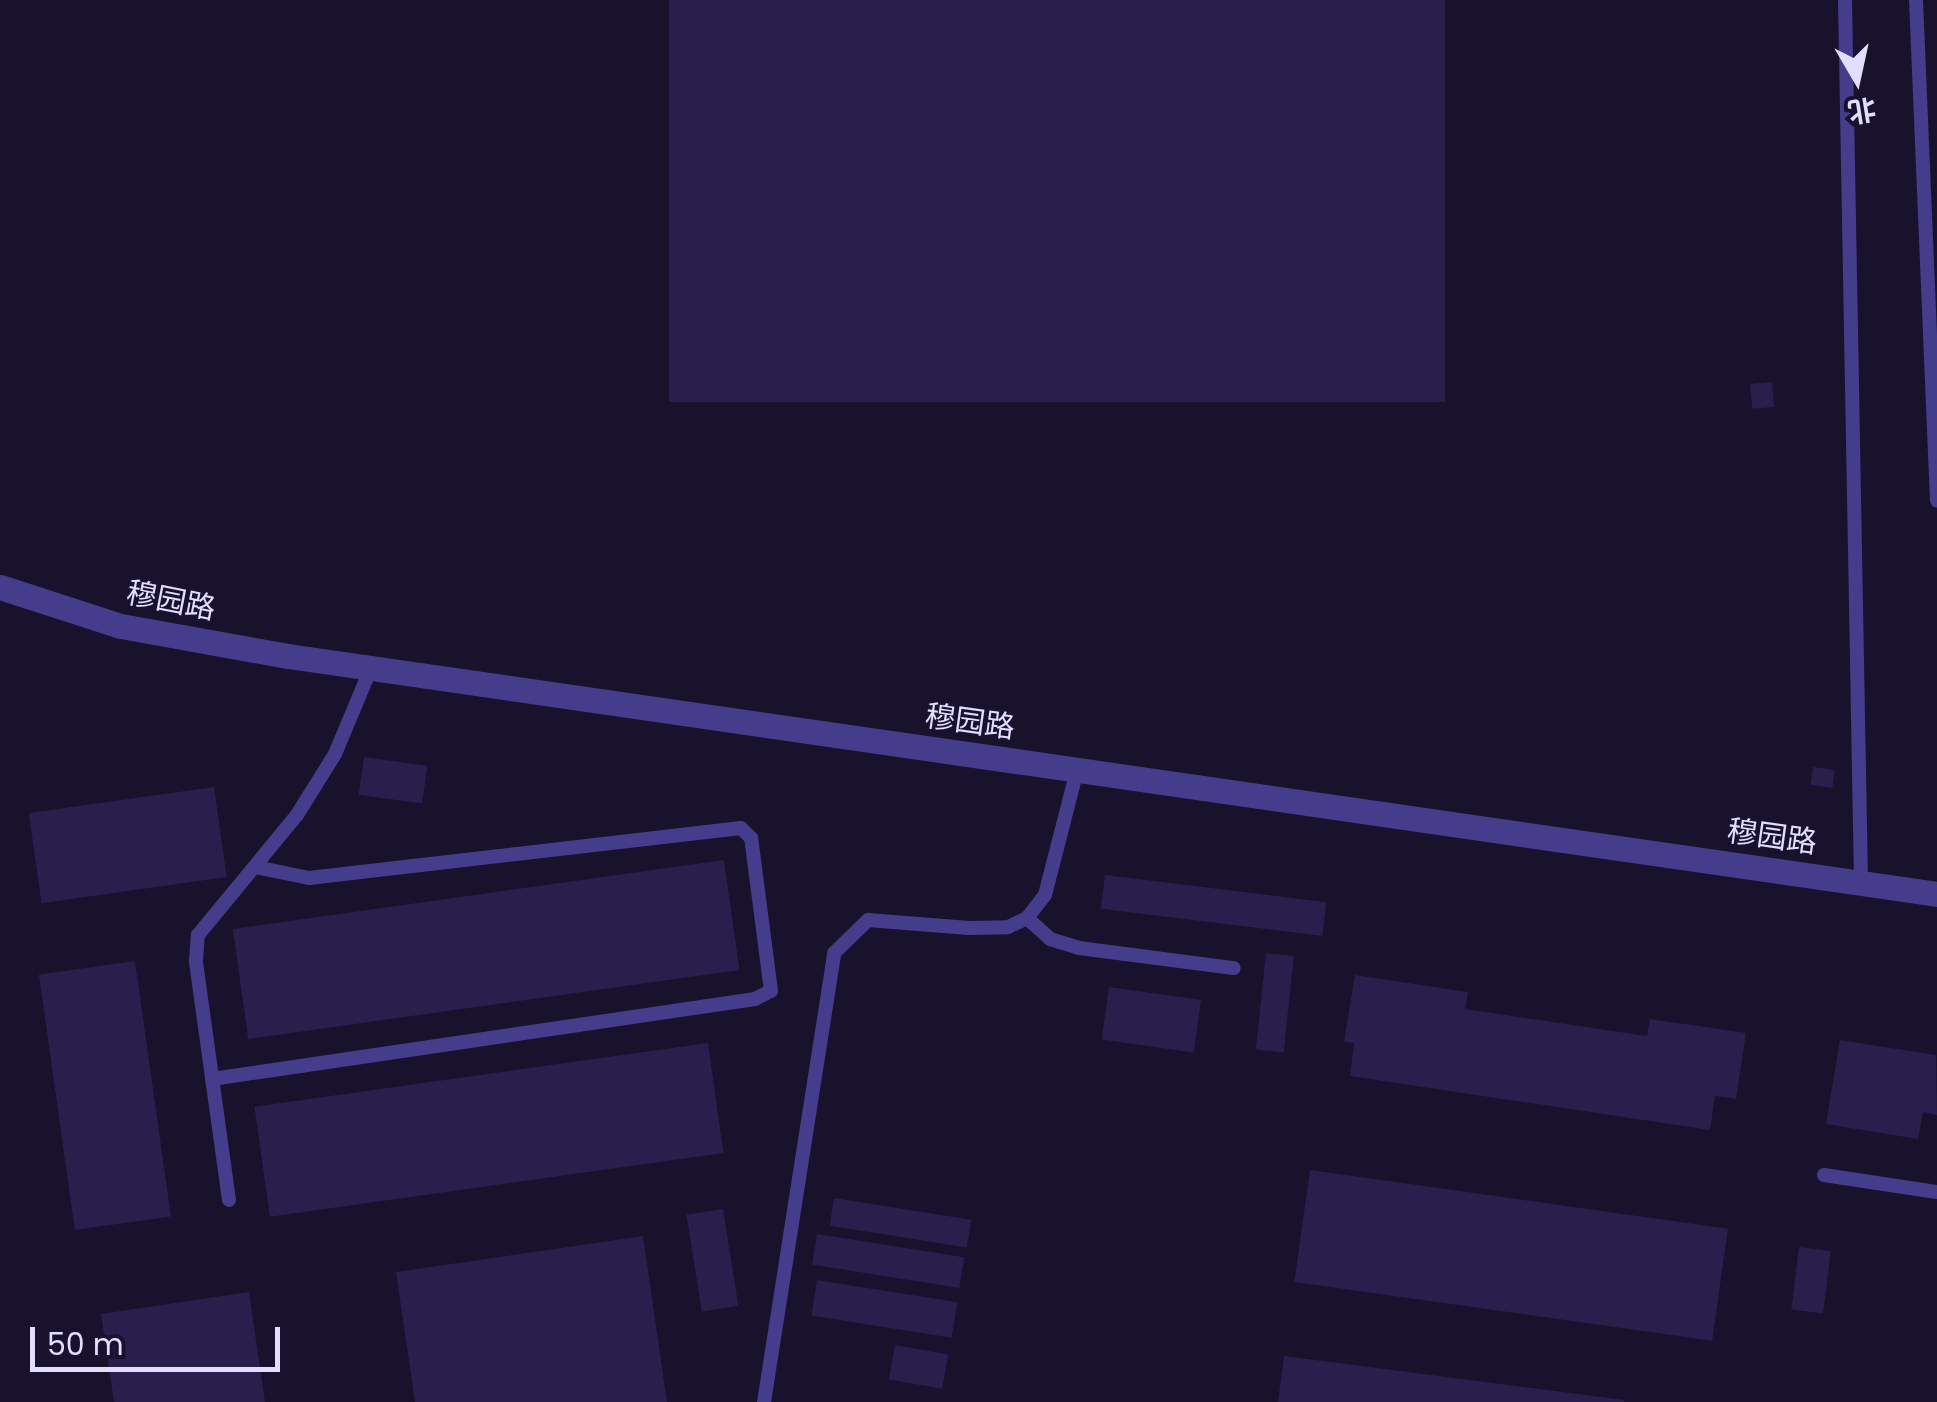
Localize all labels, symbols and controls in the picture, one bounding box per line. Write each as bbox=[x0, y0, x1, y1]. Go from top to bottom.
north arrow bbox=[1807, 30, 1907, 130]
text: 北 bbox=[1845, 89, 1879, 132]
street label: 穆园路 bbox=[123, 575, 219, 627]
street label: 穆园路 bbox=[923, 698, 1017, 746]
street label: 穆园路 bbox=[1725, 813, 1819, 861]
scale bar bbox=[35, 1307, 285, 1369]
text: 50 m bbox=[47, 1323, 124, 1366]

